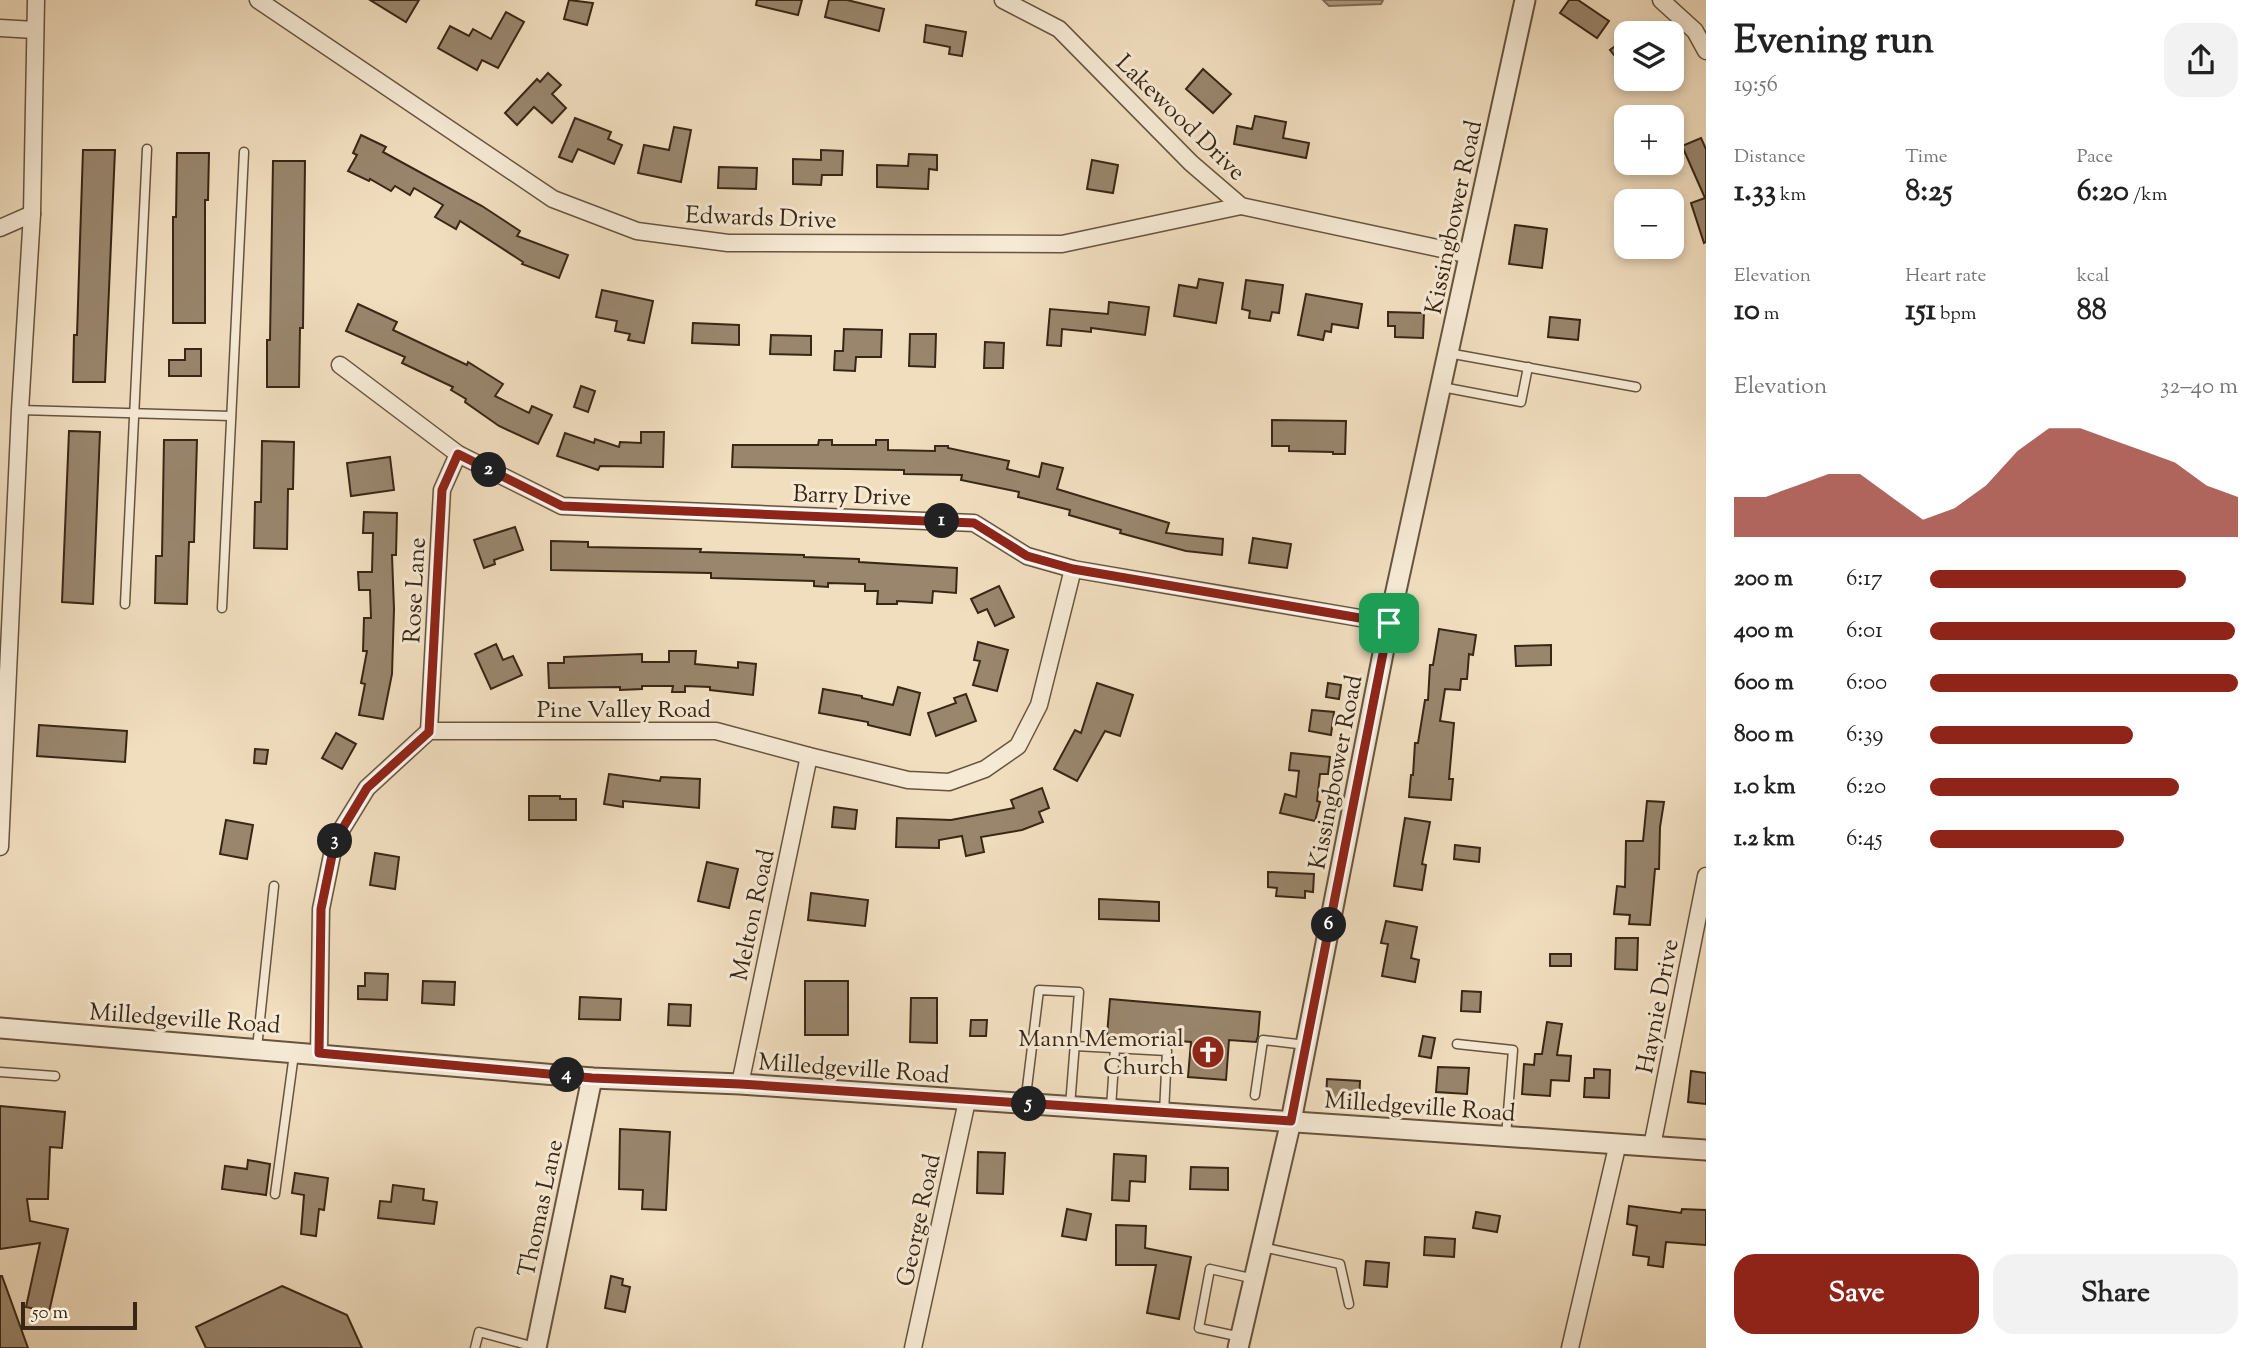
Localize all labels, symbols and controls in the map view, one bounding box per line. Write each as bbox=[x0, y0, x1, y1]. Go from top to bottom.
text: Evening run bbox=[1734, 16, 1934, 70]
map controls bbox=[1614, 21, 1684, 259]
button: layers bbox=[1614, 21, 1684, 91]
button: share bbox=[2164, 23, 2238, 97]
street label: Lakewood Drive bbox=[1107, 48, 1252, 189]
text: 19:56 bbox=[1734, 69, 1778, 102]
button: + bbox=[1614, 105, 1684, 175]
street label: Kissingbower Road bbox=[1418, 117, 1492, 317]
text: Distance bbox=[1734, 144, 1806, 171]
text: Time bbox=[1905, 144, 1948, 171]
text: Pace bbox=[2077, 144, 2113, 171]
text: 1.33 bbox=[1734, 171, 1776, 214]
text: 8:25 bbox=[1905, 171, 1952, 214]
text: 6:20 bbox=[2077, 171, 2129, 214]
text: km bbox=[1776, 182, 1806, 209]
text: /km bbox=[2129, 182, 2167, 209]
button: − bbox=[1614, 189, 1684, 259]
street label: Edwards Drive bbox=[685, 199, 837, 239]
text: Elevation bbox=[1734, 263, 1811, 290]
text: Heart rate bbox=[1905, 263, 1986, 290]
text: kcal bbox=[2077, 263, 2109, 290]
text: 10 bbox=[1734, 290, 1760, 333]
text: 151 bbox=[1905, 290, 1936, 333]
text: 88 bbox=[2077, 290, 2107, 333]
text: m bbox=[1760, 301, 1780, 328]
text: bpm bbox=[1936, 301, 1977, 328]
text: Elevation bbox=[1734, 371, 1827, 404]
text: 32–40 m bbox=[2160, 371, 2238, 404]
pin: 2 bbox=[472, 452, 506, 488]
text: 2 bbox=[484, 456, 493, 483]
street label: Barry Drive bbox=[792, 478, 912, 516]
pin: 1 bbox=[925, 504, 960, 538]
text: 1 bbox=[938, 507, 945, 534]
street label: Rose Lane bbox=[396, 536, 436, 644]
text: 200 m bbox=[1734, 563, 1793, 596]
text: 6:17 bbox=[1846, 563, 1883, 596]
pin bbox=[1359, 593, 1419, 653]
icon: arrive bbox=[1370, 604, 1408, 642]
text: 400 m bbox=[1734, 615, 1794, 648]
text: 6:01 bbox=[1846, 615, 1883, 648]
text: 600 m bbox=[1734, 667, 1794, 700]
text: 6:00 bbox=[1846, 667, 1887, 700]
street label: Kissingbower Road bbox=[1301, 672, 1373, 872]
street label: Pine Valley Road bbox=[537, 694, 712, 728]
text: 800 m bbox=[1734, 719, 1794, 752]
text: 6:39 bbox=[1846, 719, 1883, 752]
text: 1.0 km bbox=[1734, 771, 1796, 804]
text: 6:20 bbox=[1846, 771, 1886, 804]
text: 1.2 km bbox=[1734, 823, 1795, 856]
text: 6:45 bbox=[1846, 823, 1883, 856]
pin: 3 bbox=[318, 824, 352, 858]
text: 3 bbox=[331, 827, 338, 854]
street label: Melton Road bbox=[723, 846, 785, 984]
pin: 6 bbox=[1312, 908, 1346, 942]
text: 6 bbox=[1324, 911, 1333, 938]
street label: Haynie Drive bbox=[1629, 936, 1689, 1077]
street label: Milledgeville Road bbox=[88, 996, 282, 1044]
place label: Mann Memorial Church bbox=[1018, 1023, 1184, 1085]
church icon: Mann Memorial Church bbox=[1189, 1033, 1227, 1071]
street label: Milledgeville Road bbox=[757, 1046, 951, 1094]
pin: 4 bbox=[550, 1058, 584, 1092]
text: 4 bbox=[562, 1061, 571, 1088]
street label: Milledgeville Road bbox=[1323, 1084, 1517, 1132]
pin: 5 bbox=[1012, 1086, 1046, 1122]
text: 5 bbox=[1025, 1090, 1032, 1117]
street label: Thomas Lane bbox=[511, 1136, 573, 1280]
street label: George Road bbox=[889, 1151, 951, 1290]
button: Save bbox=[1734, 1254, 1979, 1334]
button: Share bbox=[1993, 1254, 2238, 1334]
scale bar bbox=[21, 1299, 136, 1331]
text: 50 m bbox=[32, 1300, 68, 1327]

